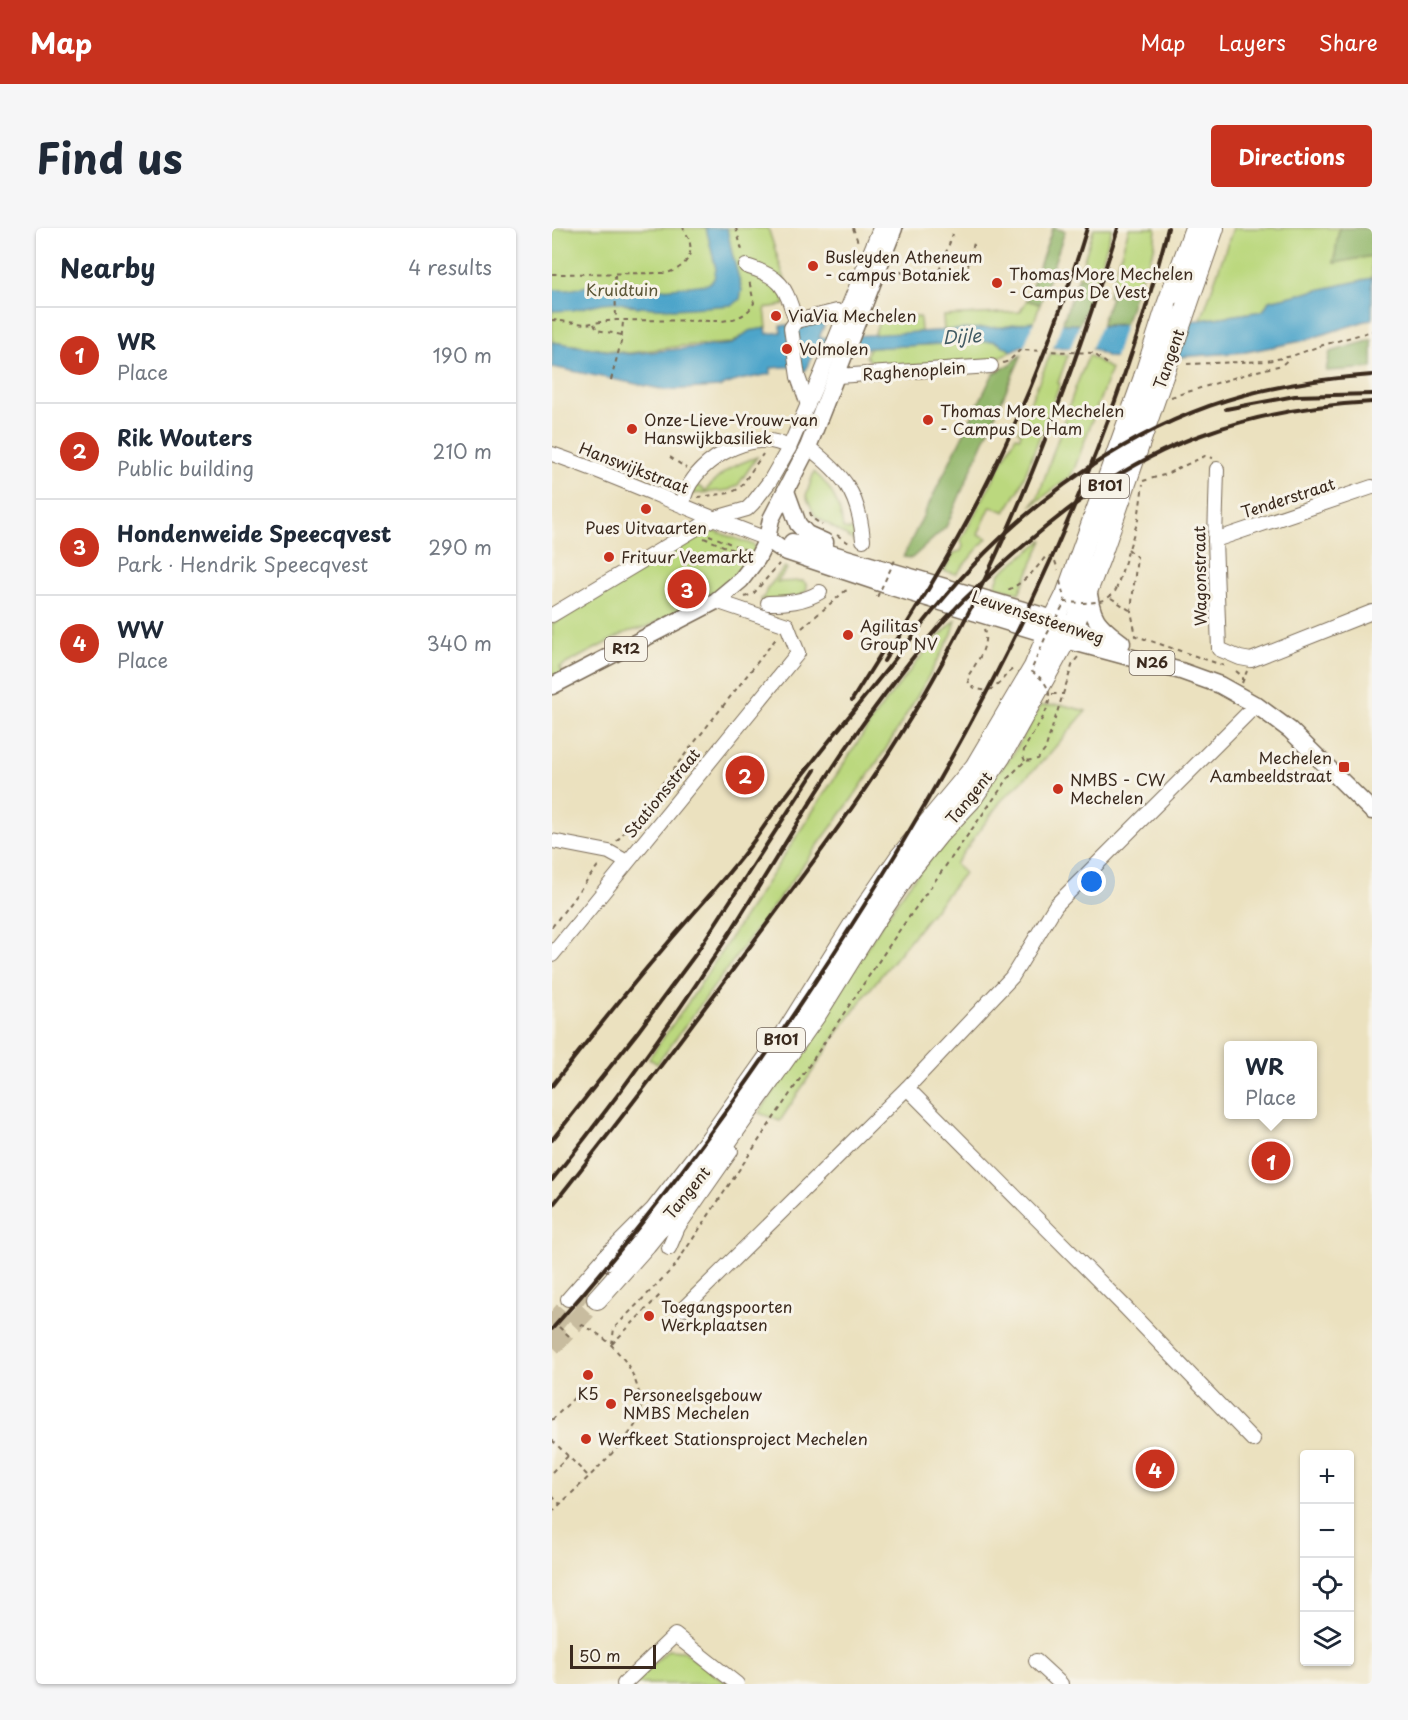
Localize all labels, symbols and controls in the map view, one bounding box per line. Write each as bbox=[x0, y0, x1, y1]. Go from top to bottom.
text: Map bbox=[30, 21, 92, 64]
text: Map bbox=[1141, 26, 1185, 58]
text: Layers bbox=[1218, 26, 1286, 58]
text: Share bbox=[1319, 26, 1378, 58]
text: Find us bbox=[36, 125, 183, 188]
button: Directions bbox=[1211, 125, 1372, 187]
place label: Busleyden Atheneum - campus Botaniek bbox=[825, 244, 982, 286]
text: Nearby bbox=[60, 248, 155, 287]
text: 4 results bbox=[408, 252, 492, 282]
marker: Busleyden Atheneum - campus Botaniek bbox=[806, 259, 820, 273]
place label: Thomas More Mechelen - Campus De Vest bbox=[1009, 261, 1193, 303]
marker: Thomas More Mechelen - Campus De Vest bbox=[990, 276, 1004, 290]
park label: Kruidtuin bbox=[586, 277, 658, 301]
place label: ViaVia Mechelen bbox=[788, 303, 917, 327]
marker: ViaVia Mechelen bbox=[769, 309, 783, 323]
water label: Dijle bbox=[942, 321, 983, 350]
text: WR bbox=[117, 324, 156, 357]
street label: Tangent bbox=[1147, 325, 1190, 392]
place label: Volmolen bbox=[799, 336, 869, 360]
text: 1 bbox=[75, 340, 84, 370]
text: 190 m bbox=[433, 340, 492, 370]
marker: Volmolen bbox=[780, 342, 794, 356]
street label: Raghenoplein bbox=[861, 354, 966, 386]
text: Place bbox=[117, 357, 168, 387]
place label: Thomas More Mechelen - Campus De Ham bbox=[940, 398, 1124, 440]
place label: Onze-Lieve-Vrouw-van Hanswijkbasiliek bbox=[644, 407, 818, 449]
marker: Thomas More Mechelen - Campus De Ham bbox=[921, 413, 935, 427]
text: Rik Wouters bbox=[117, 420, 252, 453]
marker: Onze-Lieve-Vrouw-van Hanswijkbasiliek bbox=[625, 422, 639, 436]
street label: Hanswijkstraat bbox=[576, 435, 693, 499]
text: 2 bbox=[72, 436, 87, 466]
text: 210 m bbox=[433, 436, 492, 466]
text: Public building bbox=[117, 453, 254, 483]
street label: Tenderstraat bbox=[1238, 470, 1338, 524]
road number: B101 bbox=[1081, 474, 1129, 498]
marker: Pues Uitvaarten bbox=[639, 502, 653, 516]
place label: Pues Uitvaarten bbox=[585, 515, 707, 539]
text: Hondenweide Speecqvest bbox=[117, 516, 391, 549]
street label: Wagonstraat bbox=[1186, 525, 1212, 626]
text: 3 bbox=[73, 532, 86, 562]
text: 290 m bbox=[428, 532, 492, 562]
place label: Frituur Veemarkt bbox=[621, 544, 754, 568]
text: Park · Hendrik Speecqvest bbox=[117, 549, 368, 579]
marker: Frituur Veemarkt bbox=[602, 550, 616, 564]
pin: 3 bbox=[668, 566, 706, 612]
street label: Leuvensesteenweg bbox=[969, 583, 1108, 649]
text: WW bbox=[117, 612, 164, 645]
place label: Agilitas Group NV bbox=[860, 613, 938, 655]
text: 4 bbox=[73, 628, 86, 658]
text: 340 m bbox=[427, 628, 492, 658]
marker: Agilitas Group NV bbox=[841, 628, 855, 642]
road number: R12 bbox=[605, 637, 647, 661]
text: Place bbox=[117, 645, 168, 675]
road number: N26 bbox=[1130, 651, 1174, 675]
street label: Stationsstraat bbox=[618, 742, 705, 842]
place label: Mechelen Aambeeldstraat bbox=[1210, 745, 1332, 787]
pin: 2 bbox=[726, 752, 764, 798]
marker: Mechelen Aambeeldstraat bbox=[1337, 760, 1351, 774]
street label: Tangent bbox=[939, 765, 997, 829]
place label: NMBS - CW Mechelen bbox=[1070, 767, 1165, 809]
marker: NMBS - CW Mechelen bbox=[1051, 782, 1065, 796]
your location bbox=[1077, 867, 1106, 896]
road number: B101 bbox=[757, 1028, 805, 1052]
popup bbox=[1224, 1041, 1317, 1119]
text: WR bbox=[1245, 1049, 1284, 1082]
text: Place bbox=[1245, 1082, 1296, 1112]
pin: 1 bbox=[1252, 1138, 1290, 1184]
street label: Tangent bbox=[657, 1160, 715, 1224]
place label: Toegangspoorten Werkplaatsen bbox=[661, 1294, 792, 1336]
marker: Toegangspoorten Werkplaatsen bbox=[642, 1309, 656, 1323]
marker: K5 bbox=[581, 1368, 595, 1382]
place label: K5 bbox=[578, 1381, 598, 1405]
place label: Personeelsgebouw NMBS Mechelen bbox=[623, 1382, 762, 1424]
marker: Personeelsgebouw NMBS Mechelen bbox=[604, 1397, 618, 1411]
place label: Werfkeet Stationsproject Mechelen bbox=[598, 1426, 868, 1450]
marker: Werfkeet Stationsproject Mechelen bbox=[579, 1432, 593, 1446]
pin: 4 bbox=[1136, 1446, 1174, 1492]
map controls bbox=[1300, 1450, 1354, 1666]
button: + bbox=[1300, 1450, 1354, 1504]
button: − bbox=[1300, 1504, 1354, 1558]
button: locate bbox=[1300, 1558, 1354, 1612]
button: layers bbox=[1300, 1612, 1354, 1666]
scale bar bbox=[570, 1642, 656, 1670]
text: 50 m bbox=[579, 1643, 620, 1667]

